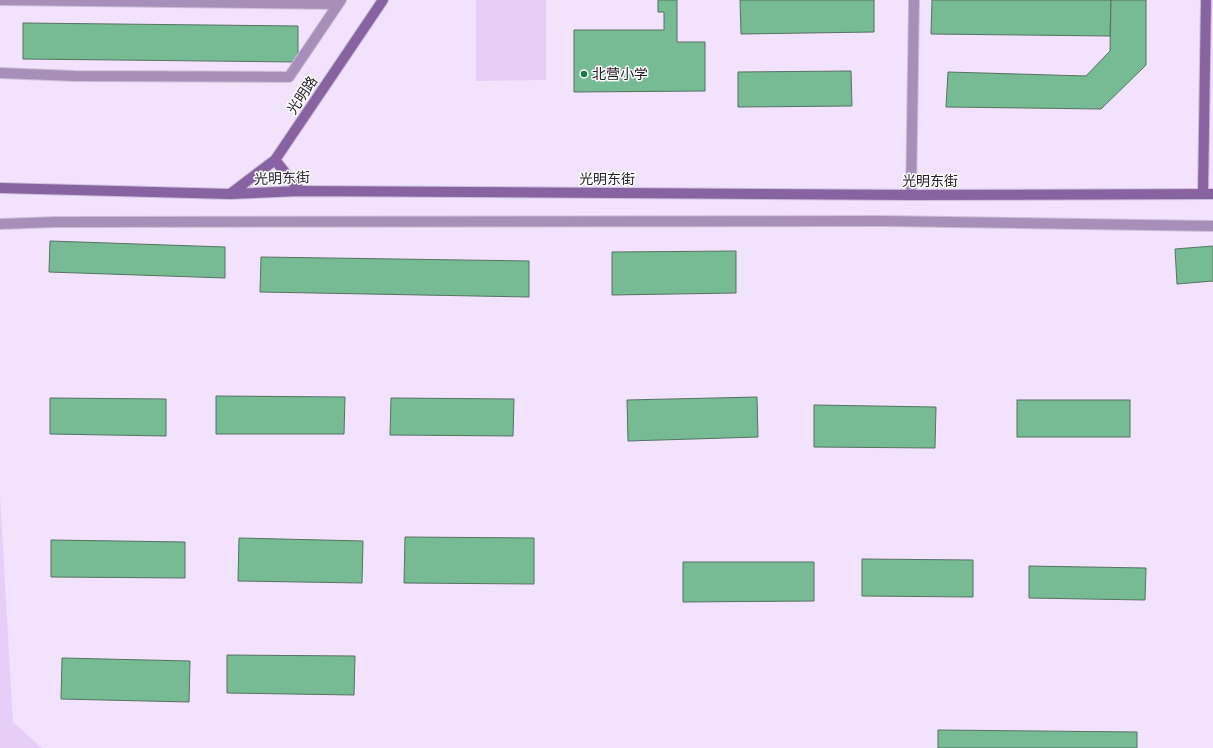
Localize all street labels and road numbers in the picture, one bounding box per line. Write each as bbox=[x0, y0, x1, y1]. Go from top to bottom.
street label: 光明路 bbox=[284, 73, 320, 117]
street label: 光明东街 bbox=[254, 169, 310, 187]
street label: 光明东街 bbox=[579, 171, 635, 187]
street label: 光明东街 bbox=[902, 173, 958, 189]

